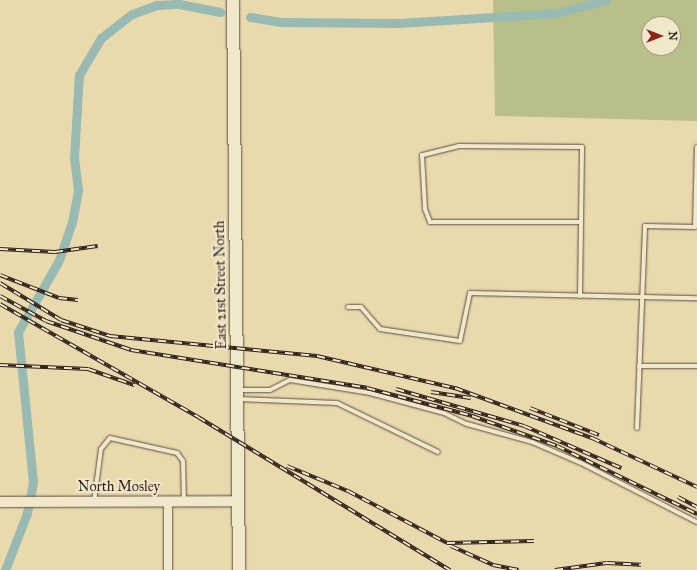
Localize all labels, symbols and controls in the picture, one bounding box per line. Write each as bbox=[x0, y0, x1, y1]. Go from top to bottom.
north arrow bbox=[641, 16, 681, 56]
text: N bbox=[666, 31, 679, 41]
street label: East 21st Street North bbox=[211, 220, 231, 350]
street label: North Mosley bbox=[78, 479, 160, 495]

